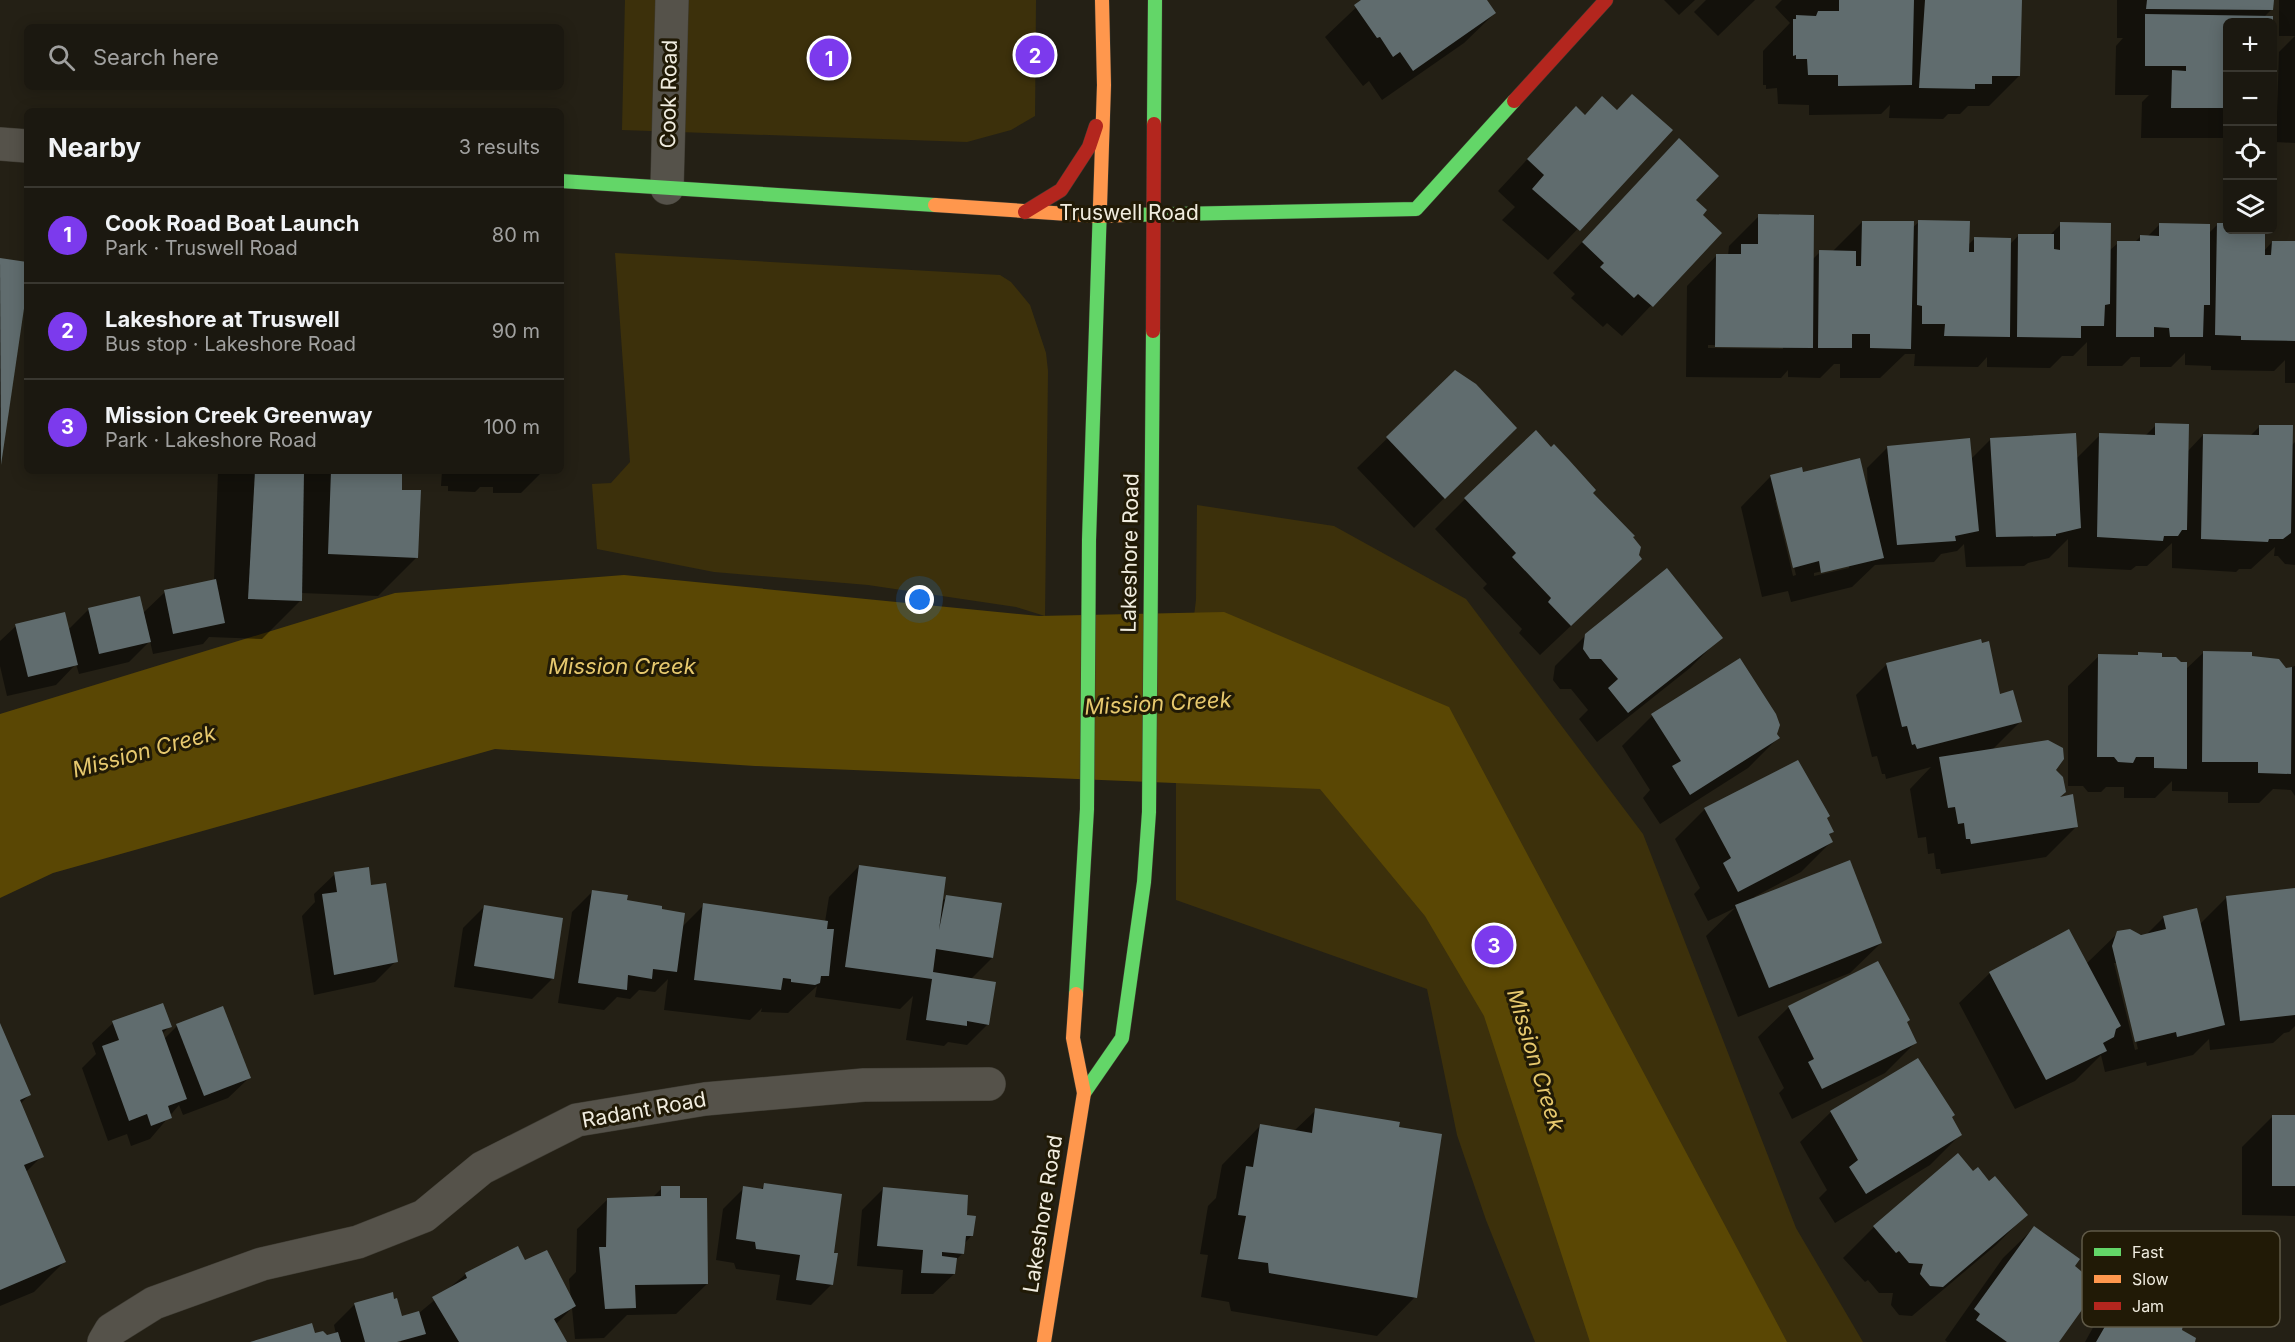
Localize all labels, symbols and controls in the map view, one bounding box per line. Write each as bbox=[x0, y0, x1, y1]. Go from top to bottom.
map controls bbox=[2223, 18, 2277, 234]
button: + bbox=[2223, 18, 2277, 72]
search box bbox=[24, 24, 564, 90]
pin: 2 bbox=[1016, 32, 1054, 78]
pin: 1 bbox=[810, 36, 848, 80]
street label: Cook Road bbox=[655, 39, 682, 149]
icon: search bbox=[45, 41, 78, 74]
text: Search here bbox=[93, 44, 219, 70]
button: − bbox=[2223, 72, 2277, 126]
button: locate bbox=[2223, 126, 2277, 180]
text: Nearby bbox=[48, 132, 141, 163]
text: 3 results bbox=[459, 135, 540, 159]
button: layers bbox=[2223, 180, 2277, 234]
street label: Truswell Road bbox=[1059, 200, 1199, 225]
text: Cook Road Boat Launch bbox=[105, 210, 360, 236]
text: 1 bbox=[63, 223, 72, 247]
text: 80 m bbox=[492, 223, 540, 247]
text: Park · Truswell Road bbox=[105, 236, 298, 260]
text: Lakeshore at Truswell bbox=[105, 306, 340, 332]
text: 2 bbox=[61, 319, 74, 343]
text: 90 m bbox=[492, 319, 540, 343]
text: Bus stop · Lakeshore Road bbox=[105, 332, 356, 356]
text: Mission Creek Greenway bbox=[105, 402, 372, 428]
text: 3 bbox=[61, 415, 74, 439]
text: 100 m bbox=[483, 415, 540, 439]
text: Park · Lakeshore Road bbox=[105, 428, 317, 452]
street label: Lakeshore Road bbox=[1116, 473, 1143, 633]
your location bbox=[905, 585, 934, 614]
water label: Mission Creek bbox=[548, 653, 697, 679]
water label: Mission Creek bbox=[1084, 686, 1233, 720]
water label: Mission Creek bbox=[69, 719, 220, 783]
pin: 3 bbox=[1474, 922, 1514, 968]
water label: Mission Creek bbox=[1502, 986, 1570, 1135]
street label: Radant Road bbox=[580, 1086, 708, 1133]
street label: Lakeshore Road bbox=[1018, 1133, 1067, 1295]
legend bbox=[2082, 1231, 2280, 1327]
text: Fast bbox=[2132, 1242, 2164, 1262]
text: Slow bbox=[2132, 1269, 2169, 1289]
text: Jam bbox=[2132, 1296, 2164, 1316]

